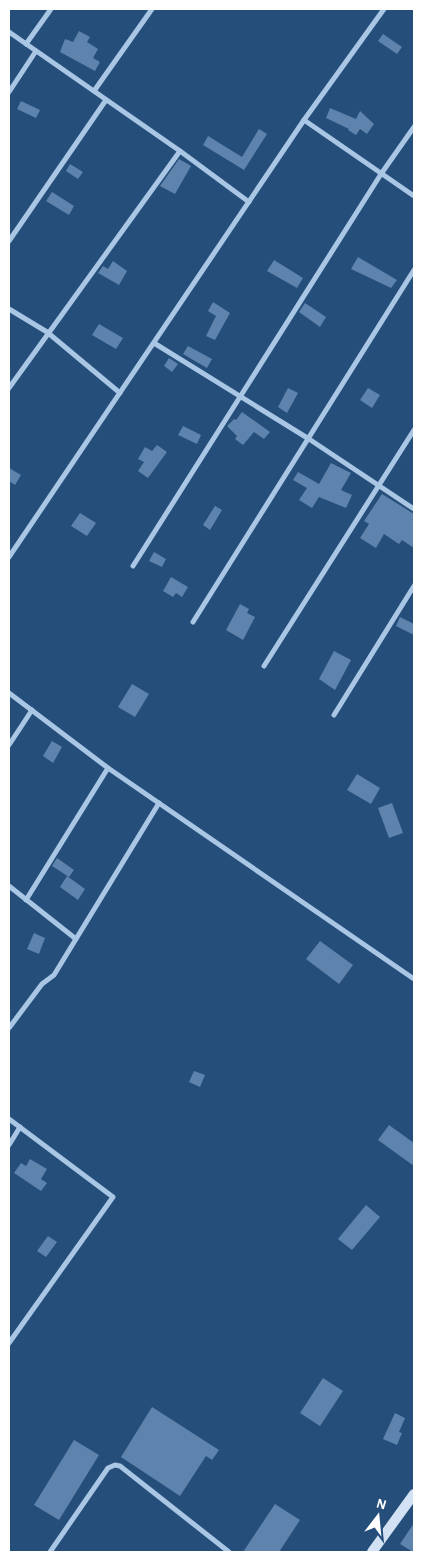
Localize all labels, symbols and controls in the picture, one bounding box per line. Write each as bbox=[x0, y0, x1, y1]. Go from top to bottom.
north arrow bbox=[353, 1491, 403, 1541]
text: N bbox=[375, 1496, 388, 1513]

